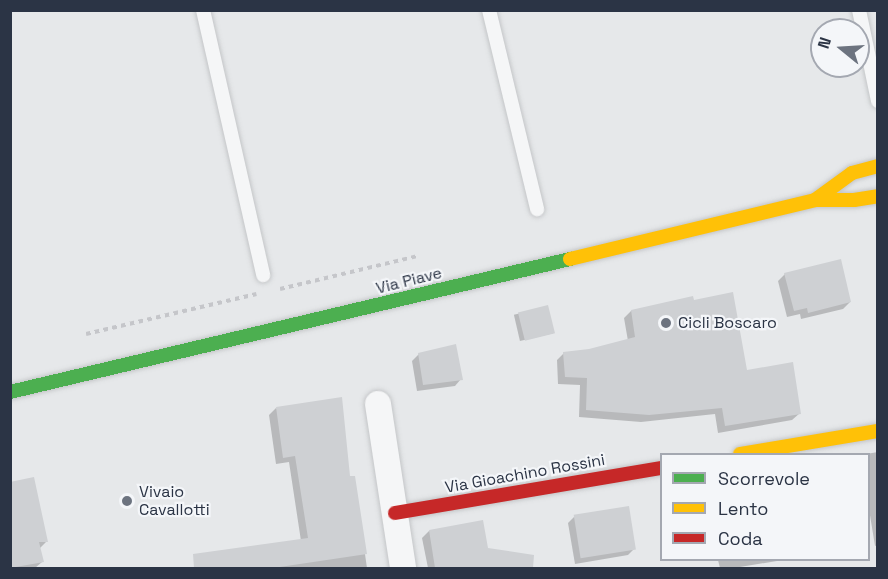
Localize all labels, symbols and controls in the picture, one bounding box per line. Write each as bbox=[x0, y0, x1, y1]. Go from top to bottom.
north arrow bbox=[810, 18, 870, 78]
text: N bbox=[813, 35, 836, 51]
street label: Via Piave bbox=[374, 264, 444, 298]
place label: Cicli Boscaro bbox=[678, 313, 777, 333]
marker: Cicli Boscaro bbox=[659, 316, 673, 330]
street label: Via Gioachino Rossini bbox=[444, 450, 606, 498]
legend bbox=[660, 453, 870, 561]
text: Scorrevole bbox=[718, 467, 810, 490]
place label: Vivaio Cavallotti bbox=[139, 482, 210, 520]
marker: Vivaio Cavallotti bbox=[120, 494, 134, 508]
text: Lento bbox=[718, 497, 768, 520]
text: Coda bbox=[718, 527, 763, 550]

